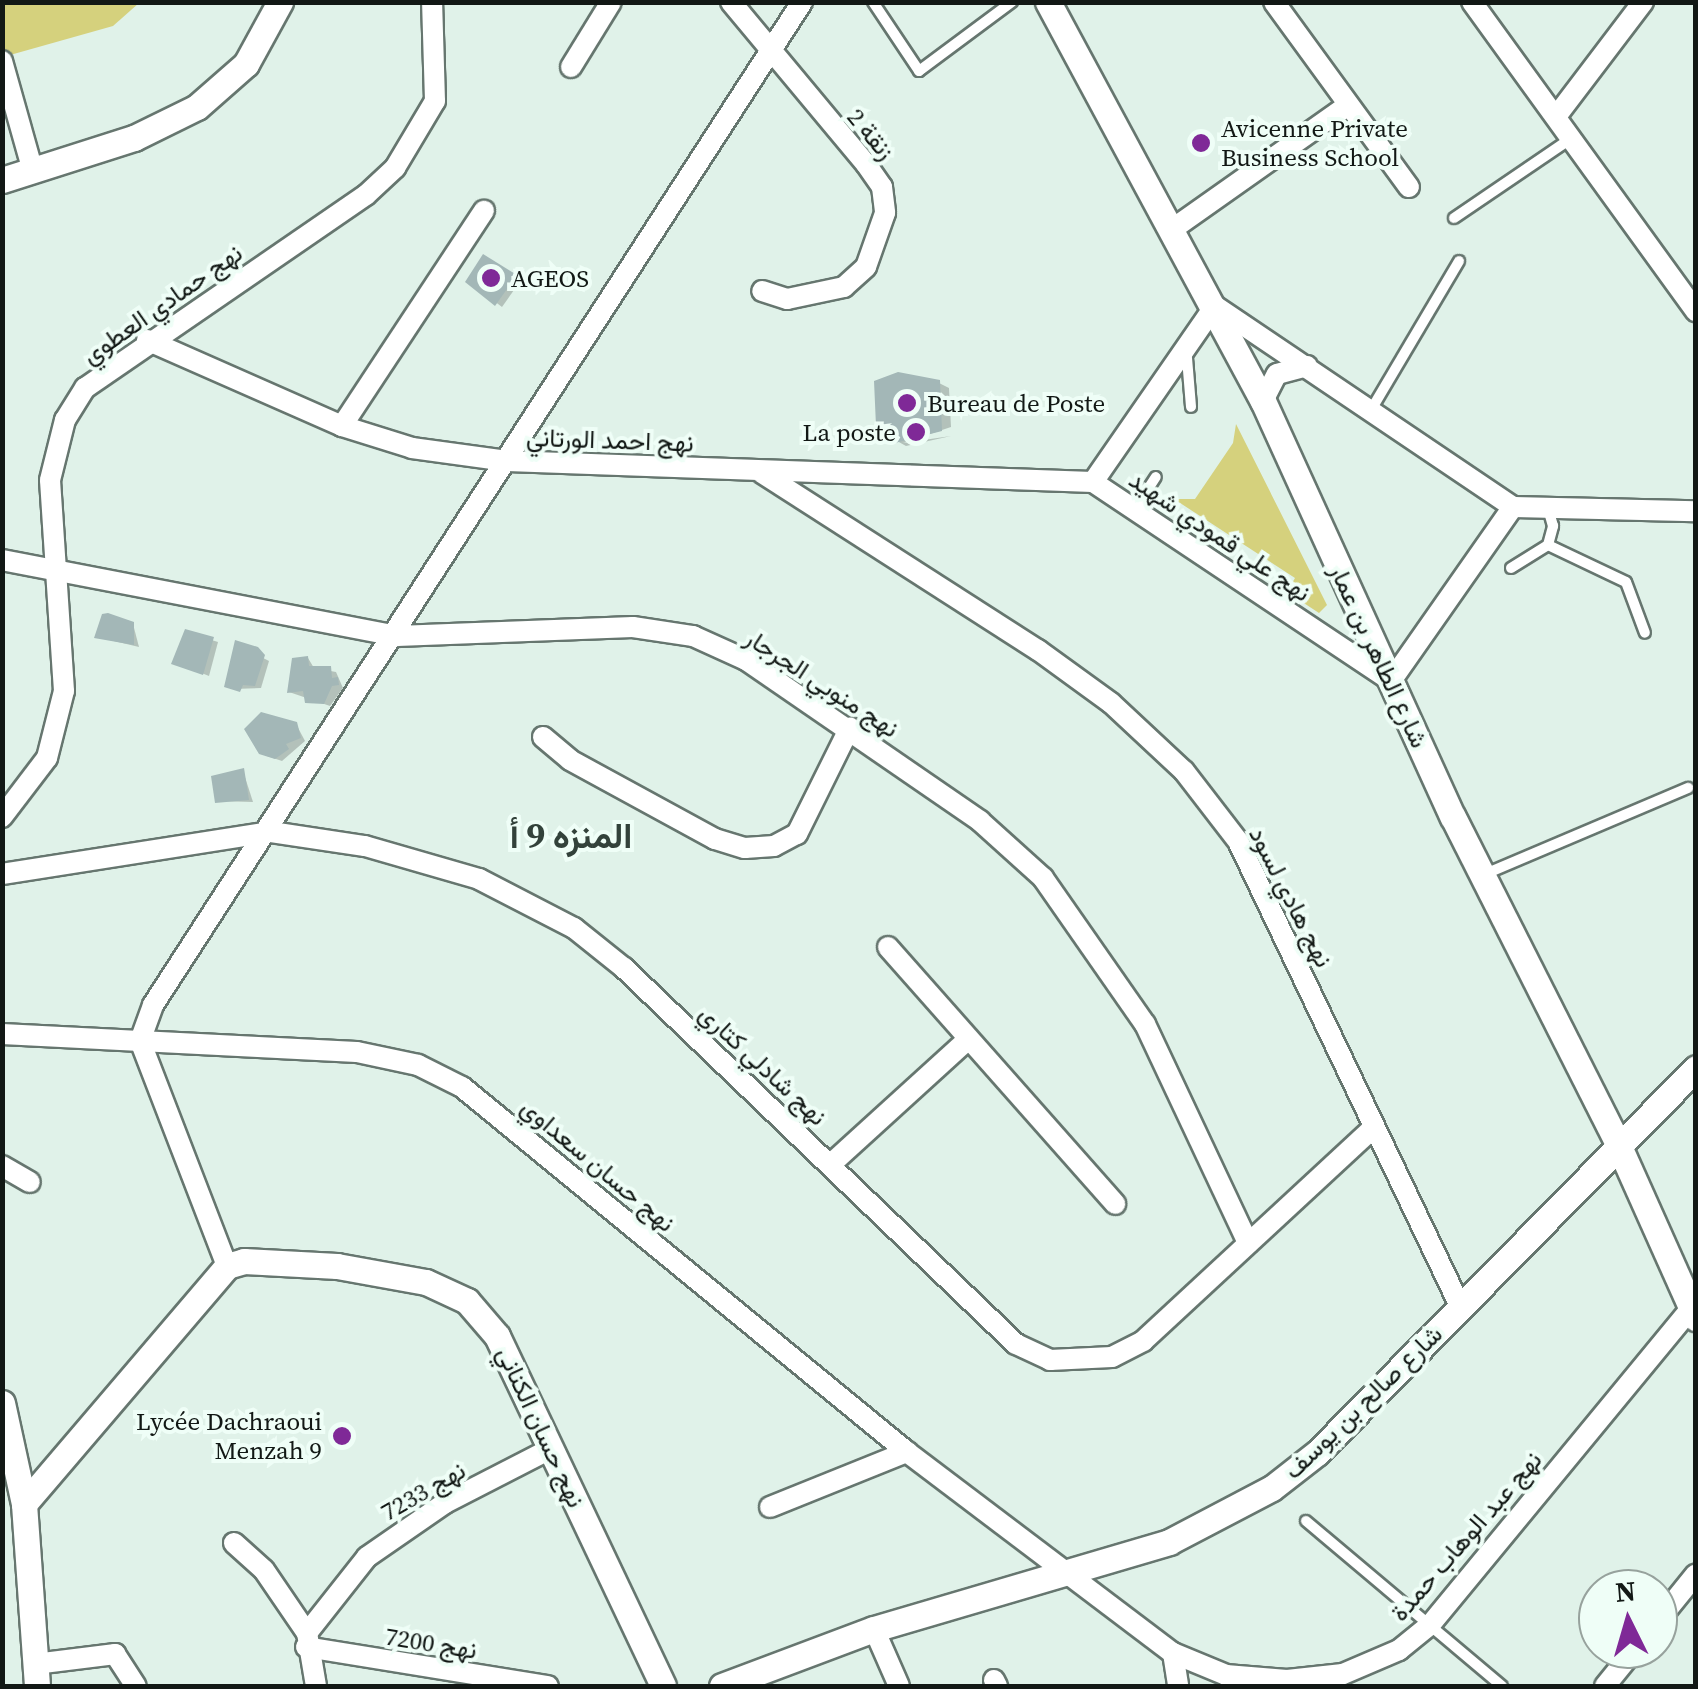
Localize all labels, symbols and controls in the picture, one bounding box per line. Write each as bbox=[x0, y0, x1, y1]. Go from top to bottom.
street label: زنقة 2 bbox=[841, 102, 901, 166]
place label: Avicenne Private Business School bbox=[1221, 114, 1408, 173]
marker: Avicenne Private Business School bbox=[1190, 132, 1212, 154]
street label: نهج حمادي العطوي bbox=[76, 238, 248, 370]
place label: AGEOS bbox=[511, 263, 589, 293]
marker: AGEOS bbox=[480, 267, 502, 289]
place label: Bureau de Poste bbox=[927, 388, 1105, 418]
marker: Bureau de Poste bbox=[896, 392, 918, 414]
place label: La poste bbox=[803, 417, 896, 447]
marker: La poste bbox=[905, 421, 927, 443]
street label: نهج احمد الورتاني bbox=[526, 422, 694, 458]
street label: نهج علي قمودي شهيد bbox=[1124, 464, 1316, 608]
street label: شارع الطاهر بن عمار bbox=[1323, 559, 1435, 753]
street label: نهج منوبي الجرجار bbox=[740, 622, 904, 744]
district label: المنزه 9 أ bbox=[510, 815, 632, 857]
street label: نهج هادي لسود bbox=[1243, 822, 1339, 972]
street label: نهج شادلي كتاري bbox=[693, 998, 833, 1132]
street label: نهج حسان سعداوي bbox=[515, 1092, 681, 1238]
street label: شارع صالح بن يوسف bbox=[1278, 1319, 1448, 1485]
street label: نهج حسان الكناني bbox=[491, 1342, 591, 1512]
place label: Lycée Dachraoui Menzah 9 bbox=[136, 1407, 322, 1466]
marker: Lycée Dachraoui Menzah 9 bbox=[331, 1425, 353, 1447]
street label: نهج عبد الوهاب حمدة bbox=[1384, 1445, 1548, 1627]
street label: نهج 7233 bbox=[375, 1455, 471, 1527]
north arrow bbox=[1578, 1569, 1678, 1669]
text: N bbox=[1614, 1571, 1637, 1611]
street label: نهج 7200 bbox=[383, 1621, 479, 1665]

